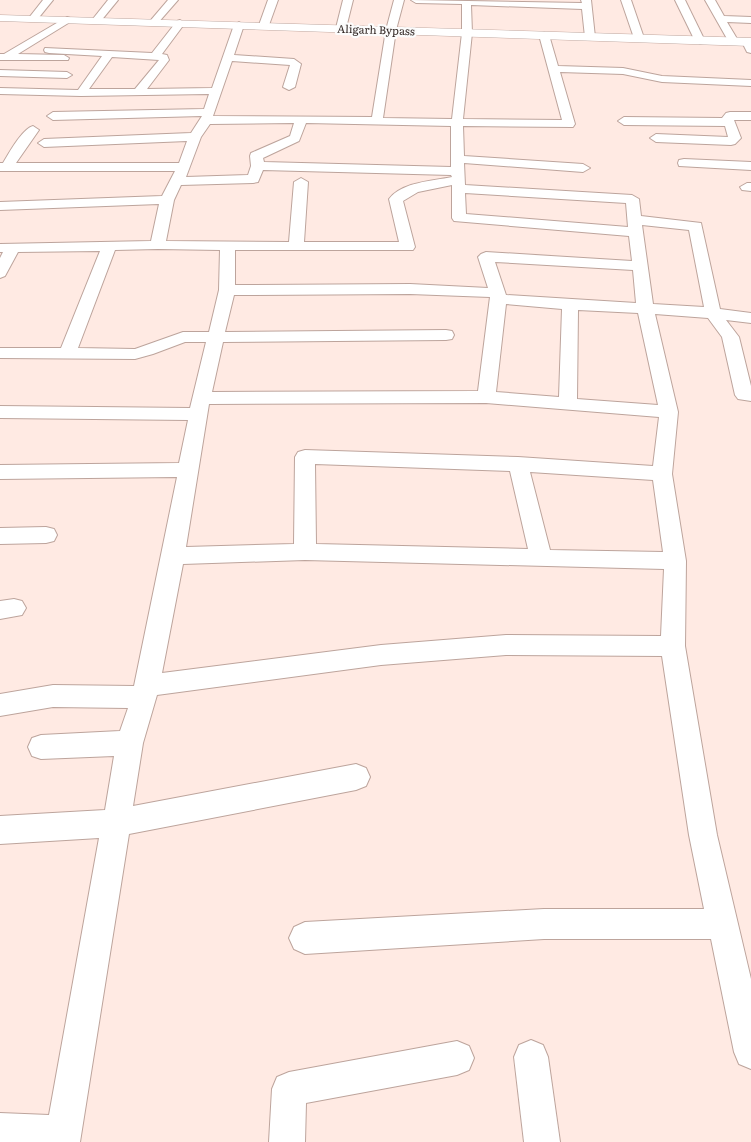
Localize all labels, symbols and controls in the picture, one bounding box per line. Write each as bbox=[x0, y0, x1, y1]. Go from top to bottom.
street label: Aligarh Bypass bbox=[337, 20, 415, 38]

